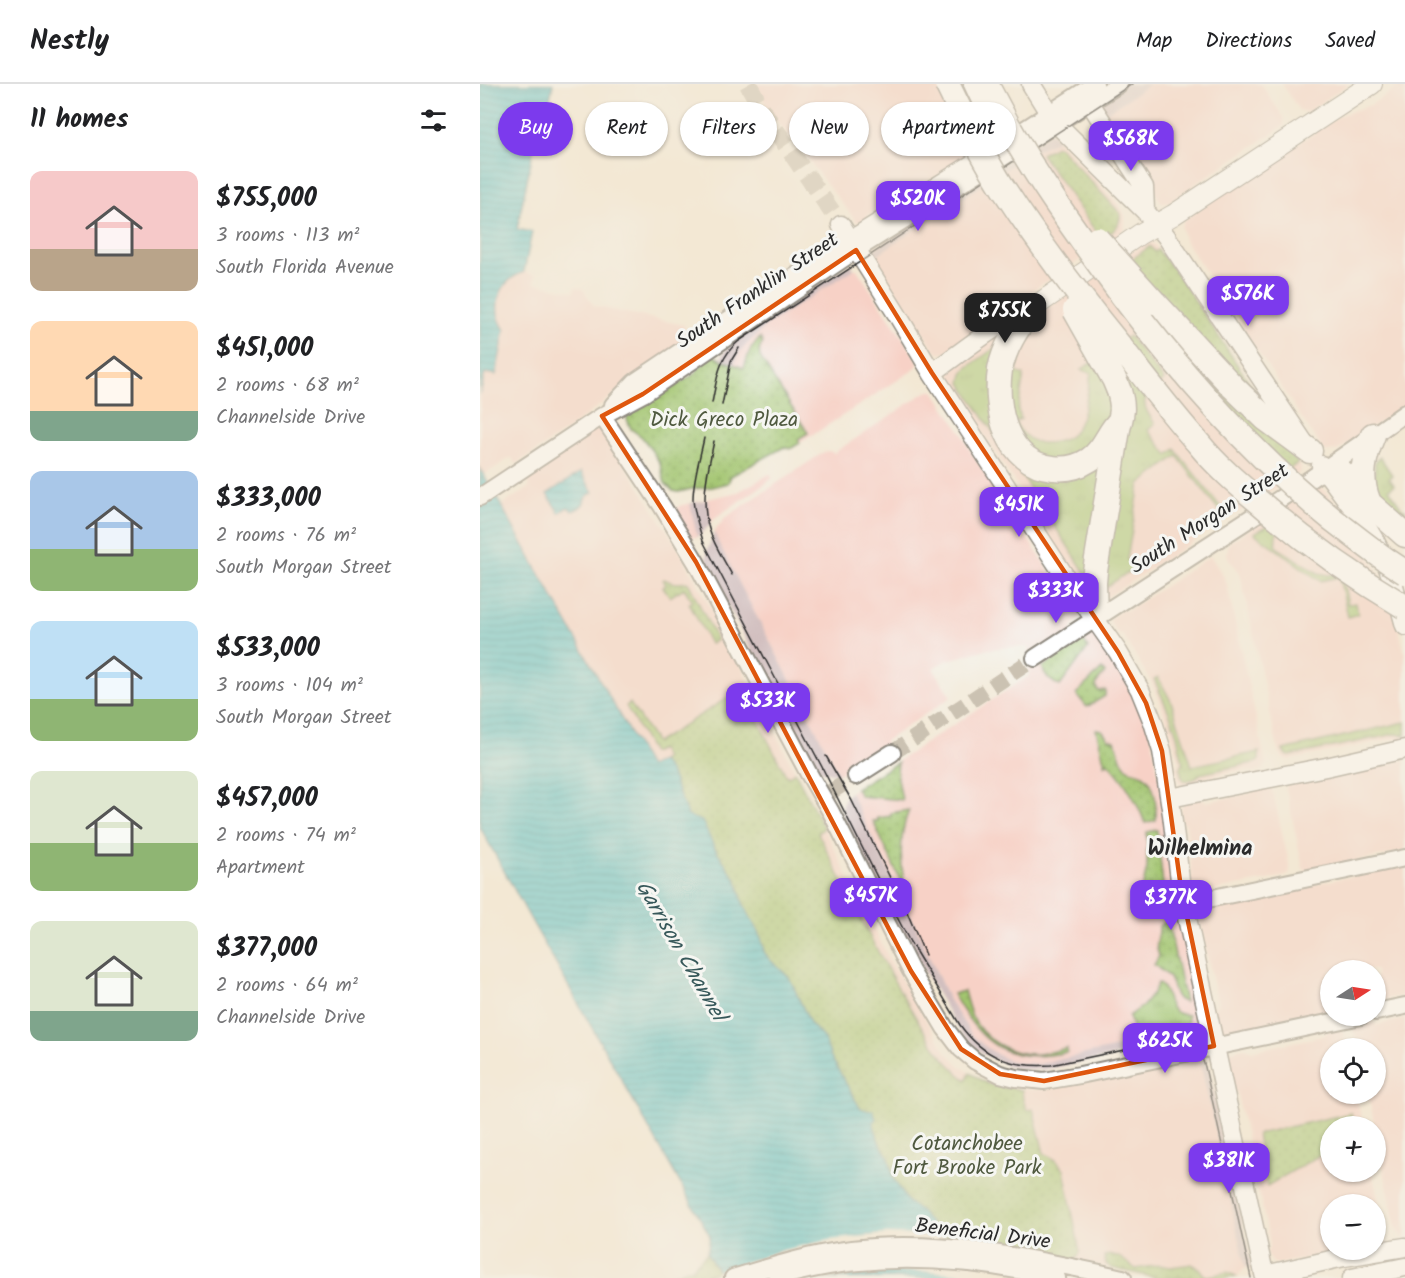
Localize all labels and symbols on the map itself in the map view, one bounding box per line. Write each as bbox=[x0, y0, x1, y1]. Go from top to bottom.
pin: $568K bbox=[1089, 121, 1173, 172]
pin: $520K bbox=[876, 181, 960, 232]
street label: South Franklin Street bbox=[670, 224, 847, 358]
pin: $576K bbox=[1206, 276, 1290, 327]
pin: $755K bbox=[963, 293, 1047, 344]
park label: Dick Greco Plaza bbox=[650, 404, 798, 437]
street label: South Morgan Street bbox=[1124, 455, 1297, 583]
pin: $451K bbox=[977, 487, 1061, 538]
pin: $333K bbox=[1014, 573, 1098, 624]
pin: $533K bbox=[726, 683, 810, 734]
district label: Wilhelmina bbox=[1148, 832, 1252, 867]
water label: Garrison Channel bbox=[625, 874, 737, 1032]
pin: $457K bbox=[829, 878, 913, 929]
pin: $377K bbox=[1129, 880, 1213, 931]
north arrow bbox=[1320, 960, 1386, 1026]
pin: $625K bbox=[1123, 1023, 1207, 1074]
park label: Cotanchobee Fort Brooke Park bbox=[892, 1128, 1042, 1185]
pin: $381K bbox=[1187, 1143, 1271, 1194]
street label: Beneficial Drive bbox=[913, 1210, 1053, 1259]

